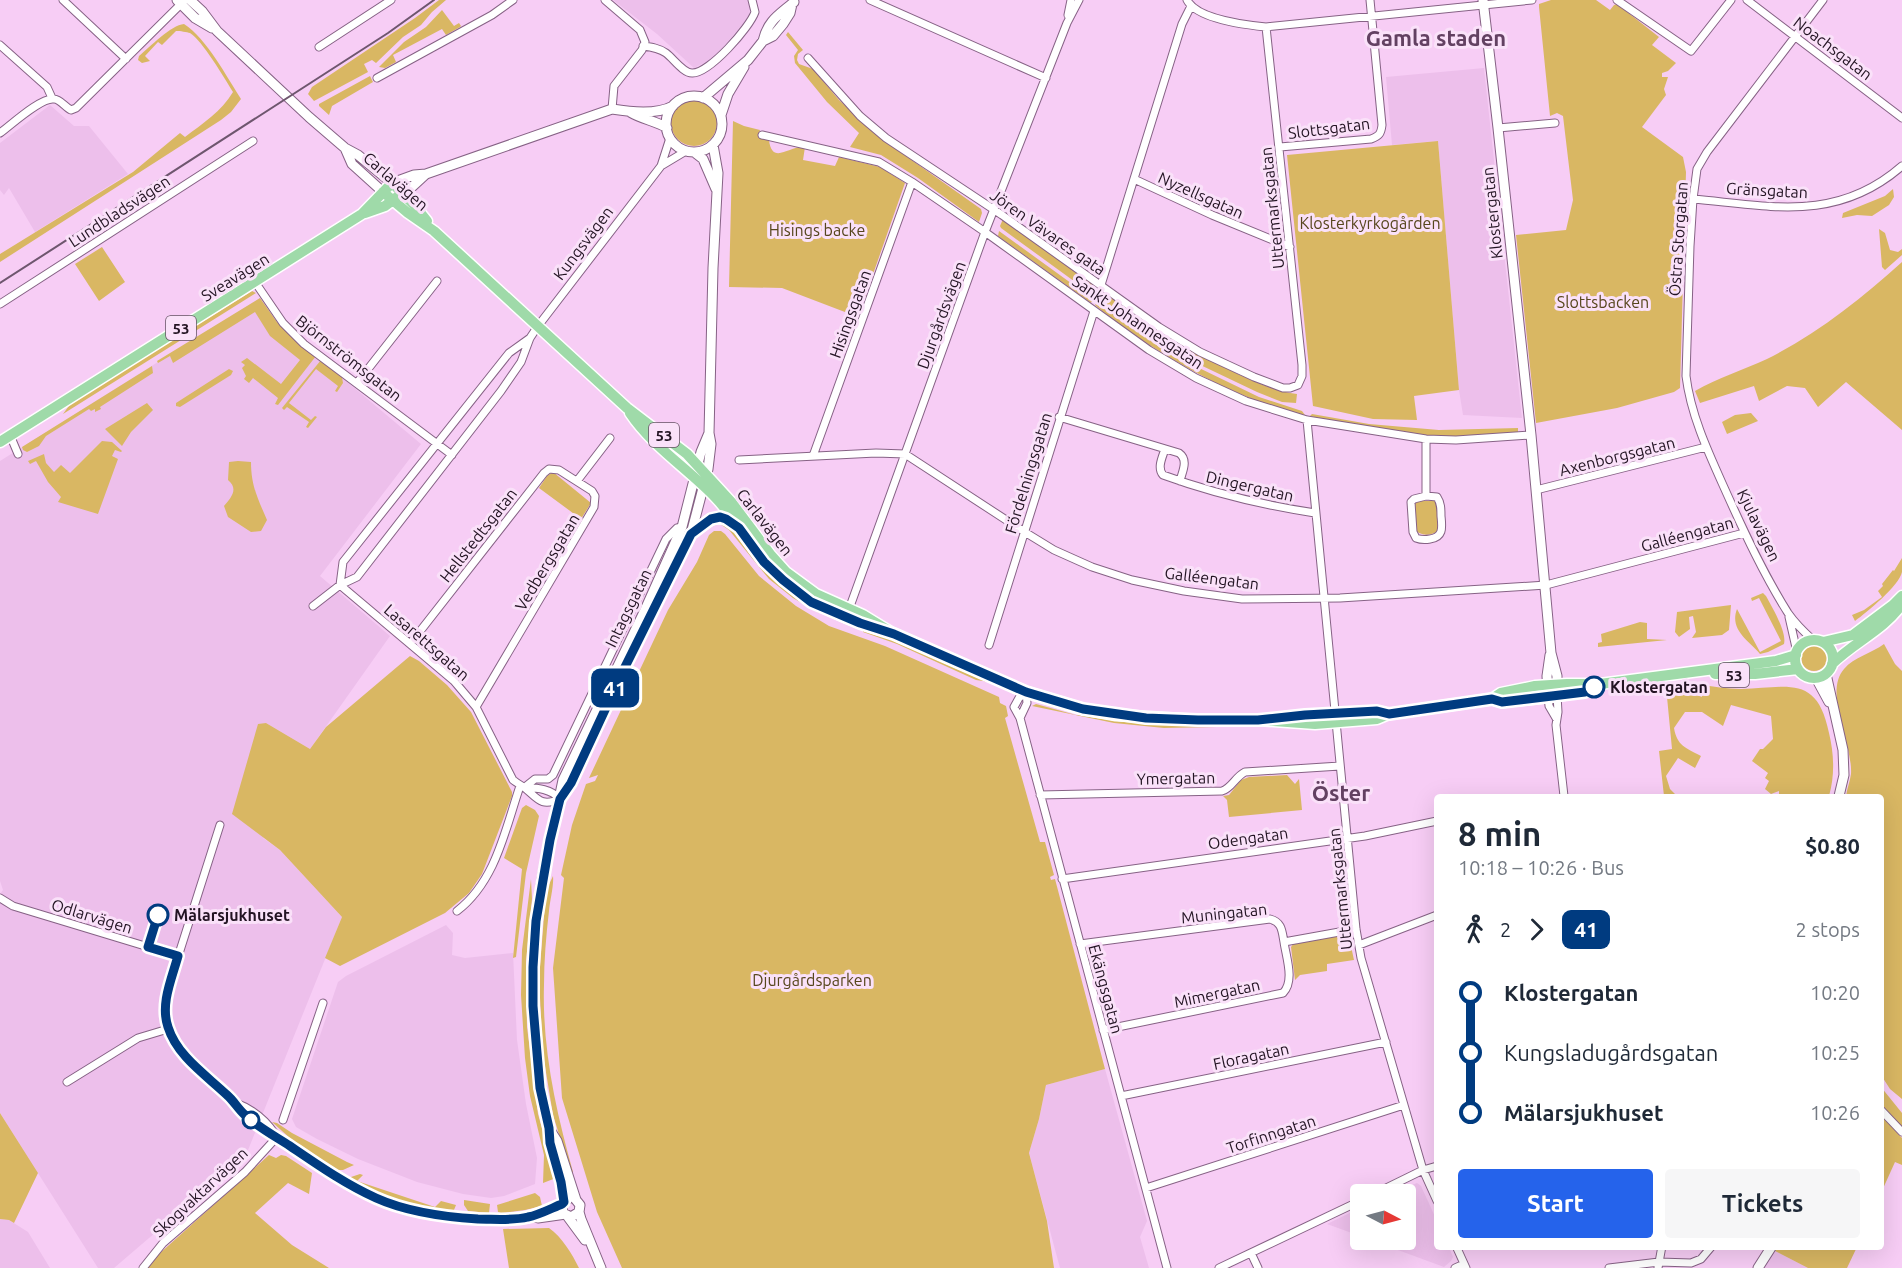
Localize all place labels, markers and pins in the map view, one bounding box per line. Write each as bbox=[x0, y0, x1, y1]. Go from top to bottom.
marker: Klostergatan bbox=[1583, 676, 1605, 698]
place label: Klostergatan bbox=[1610, 678, 1708, 696]
marker: Mälarsjukhuset bbox=[147, 904, 169, 926]
place label: Mälarsjukhuset bbox=[174, 906, 290, 924]
unlabelled marker bbox=[242, 1111, 260, 1129]

